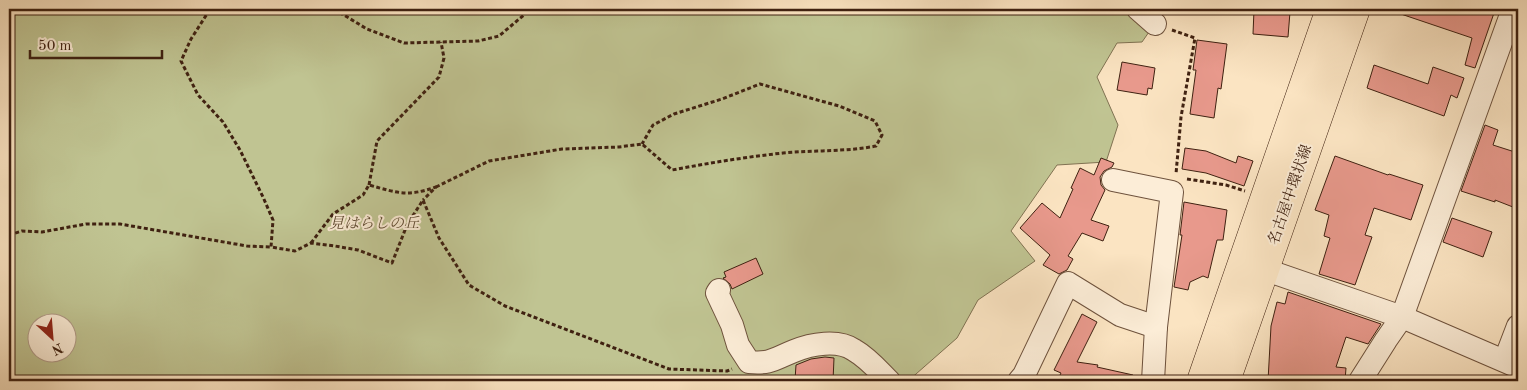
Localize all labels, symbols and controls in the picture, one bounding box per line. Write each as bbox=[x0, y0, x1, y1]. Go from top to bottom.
scale bar bbox=[30, 28, 162, 60]
text: 50 m bbox=[38, 39, 72, 54]
street label: 名古屋中環状線 bbox=[1265, 142, 1315, 247]
park label: 見はらしの丘 bbox=[329, 215, 420, 232]
north arrow bbox=[28, 312, 78, 362]
text: N bbox=[49, 340, 65, 358]

